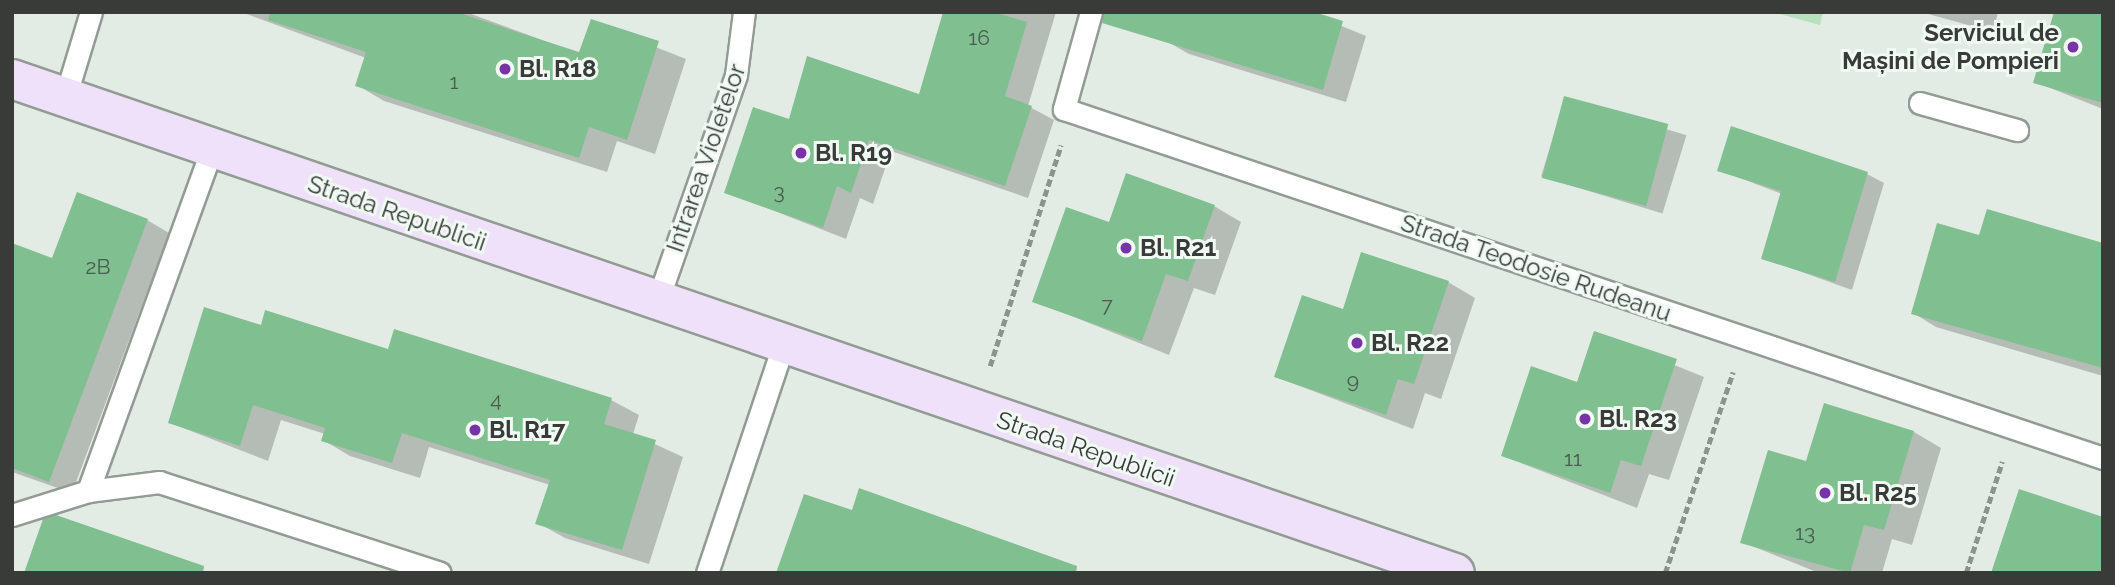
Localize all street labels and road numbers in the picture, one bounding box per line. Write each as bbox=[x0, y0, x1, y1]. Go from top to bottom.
street label: Intrarea Violetelor bbox=[660, 60, 752, 256]
street label: Strada Republicii bbox=[304, 169, 490, 257]
street label: Strada Teodosie Rudeanu bbox=[1397, 208, 1675, 328]
street label: Strada Republicii bbox=[993, 405, 1179, 493]

